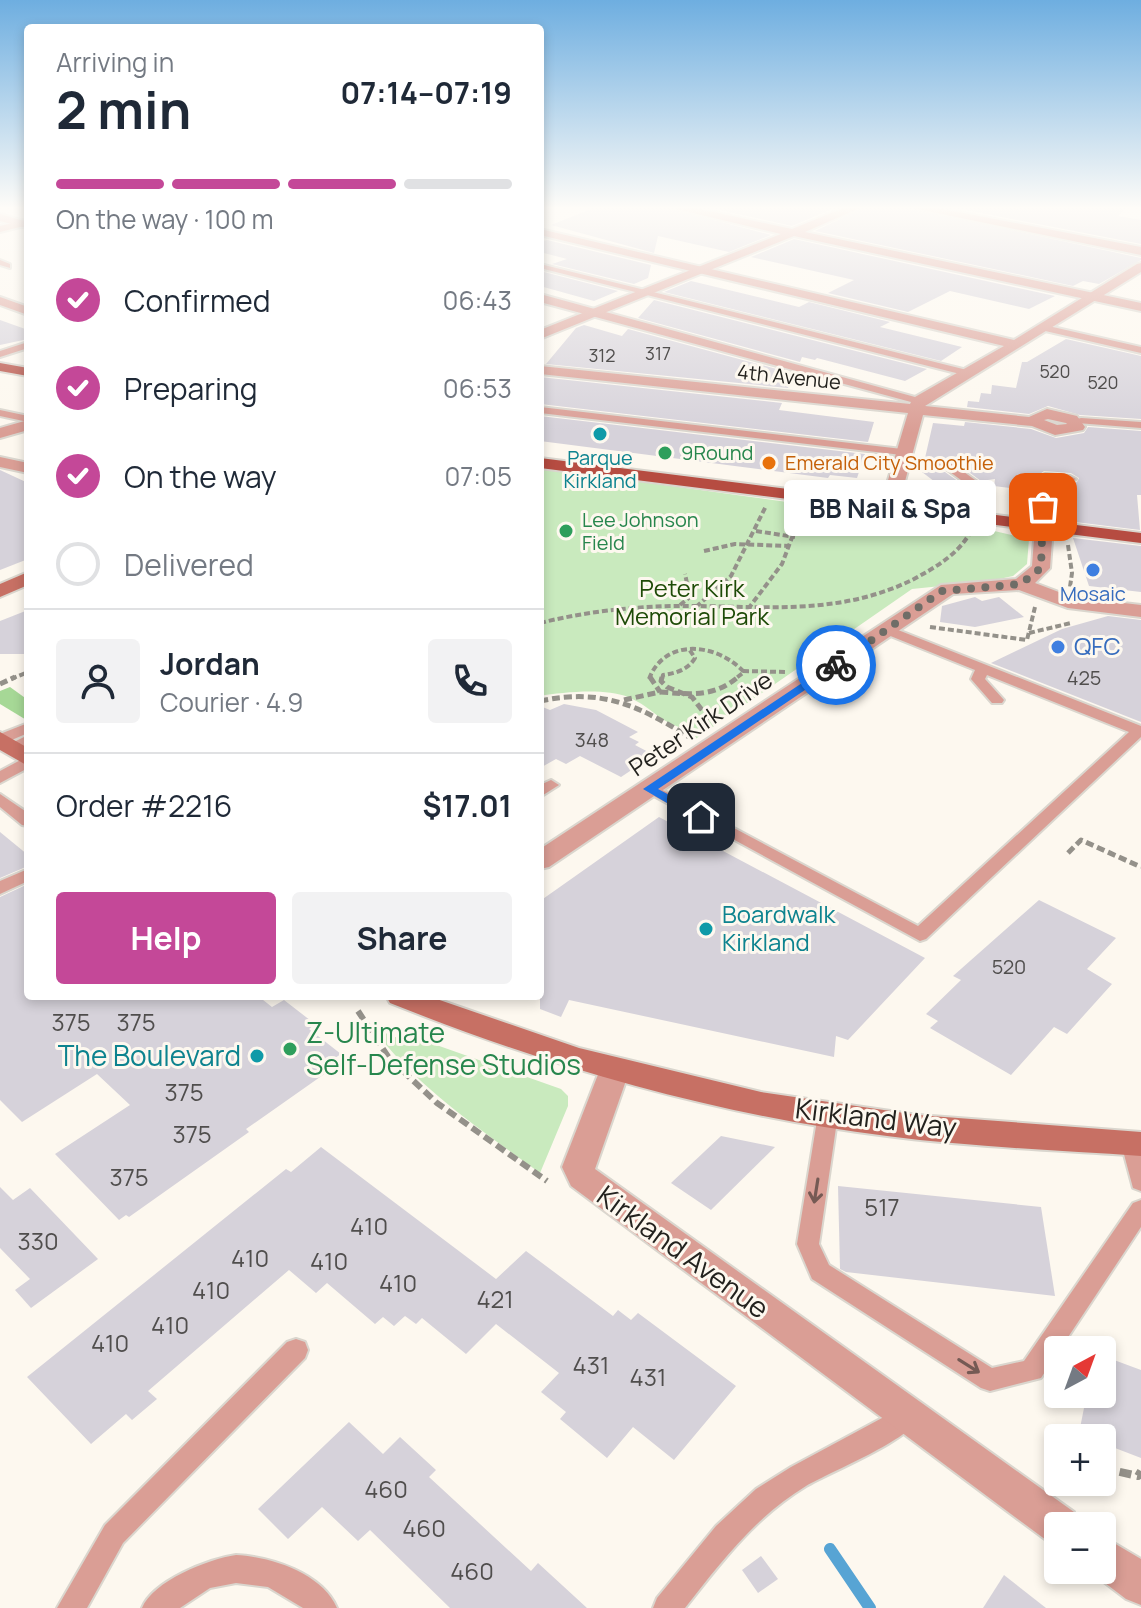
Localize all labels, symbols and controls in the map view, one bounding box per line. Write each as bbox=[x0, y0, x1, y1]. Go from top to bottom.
text: Arriving in bbox=[56, 44, 174, 80]
text: 07:14–07:19 bbox=[341, 72, 512, 113]
text: 2 min bbox=[56, 74, 191, 145]
text: On the way · 100 m bbox=[56, 201, 274, 237]
icon: check bbox=[56, 278, 100, 322]
text: Confirmed bbox=[124, 280, 271, 321]
text: 06:43 bbox=[443, 282, 512, 318]
house number: 317 bbox=[645, 341, 671, 365]
house number: 312 bbox=[588, 343, 616, 367]
street label: 4th Avenue bbox=[736, 358, 842, 395]
house number: 520 bbox=[1039, 359, 1071, 383]
icon: check bbox=[56, 366, 100, 410]
text: Preparing bbox=[124, 368, 258, 409]
text: 06:53 bbox=[443, 370, 512, 406]
house number: 520 bbox=[1087, 370, 1119, 394]
marker: Parque Kirkland bbox=[591, 425, 609, 443]
place label: 9Round bbox=[681, 439, 753, 466]
place label: Parque Kirkland bbox=[563, 444, 637, 494]
marker: 9Round bbox=[656, 444, 674, 462]
place label: Emerald City Smoothie bbox=[785, 449, 994, 476]
icon: check bbox=[56, 454, 100, 498]
marker: Emerald City Smoothie bbox=[760, 454, 778, 472]
text: On the way bbox=[124, 456, 277, 497]
text: 07:05 bbox=[444, 458, 512, 494]
pin bbox=[1009, 473, 1077, 541]
callout: BB Nail & Spa bbox=[783, 479, 995, 535]
icon: bag bbox=[1021, 485, 1065, 529]
text: BB Nail & Spa bbox=[809, 490, 971, 526]
place label: Lee Johnson Field bbox=[582, 506, 699, 556]
marker: Lee Johnson Field bbox=[557, 522, 575, 540]
text: Delivered bbox=[124, 544, 254, 585]
marker: Mosaic bbox=[1084, 561, 1102, 579]
park label: Peter Kirk Memorial Park bbox=[615, 571, 770, 632]
place label: Mosaic bbox=[1060, 580, 1126, 607]
courier bbox=[796, 625, 876, 705]
place label: QFC bbox=[1074, 629, 1121, 662]
marker: QFC bbox=[1049, 638, 1067, 656]
button: person bbox=[56, 639, 140, 723]
button: phone bbox=[428, 639, 512, 723]
text: Jordan bbox=[160, 643, 260, 684]
icon: bike bbox=[814, 643, 858, 687]
street label: Peter Kirk Drive bbox=[622, 663, 778, 783]
house number: 425 bbox=[1067, 664, 1101, 691]
text: Courier · 4.9 bbox=[160, 684, 303, 720]
house number: 348 bbox=[575, 726, 609, 753]
pin bbox=[667, 783, 735, 851]
text: Order #2216 bbox=[56, 785, 232, 826]
text: $17.01 bbox=[423, 785, 512, 826]
icon: home bbox=[679, 795, 723, 839]
button: Help bbox=[56, 892, 276, 984]
button: Share bbox=[292, 892, 512, 984]
place label: Boardwalk Kirkland bbox=[722, 897, 837, 958]
marker: Boardwalk Kirkland bbox=[697, 920, 715, 938]
house number: 520 bbox=[992, 953, 1026, 980]
house number: 375 bbox=[51, 1005, 91, 1038]
house number: 375 bbox=[116, 1005, 156, 1038]
place label: Z-Ultimate Self-Defense Studios bbox=[306, 1013, 581, 1083]
place label: The Boulevard bbox=[58, 1036, 241, 1074]
marker: Z-Ultimate Self-Defense Studios bbox=[281, 1040, 299, 1058]
marker: The Boulevard bbox=[248, 1047, 266, 1065]
house number: 375 bbox=[164, 1075, 204, 1108]
street label: Kirkland Way bbox=[793, 1088, 959, 1146]
house number: 375 bbox=[172, 1117, 212, 1150]
house number: 375 bbox=[109, 1160, 149, 1193]
street label: Kirkland Avenue bbox=[590, 1176, 777, 1326]
one-way arrow bbox=[808, 1178, 823, 1203]
house number: 517 bbox=[864, 1190, 900, 1223]
house number: 410 bbox=[350, 1209, 388, 1242]
house number: 330 bbox=[17, 1224, 59, 1257]
house number: 410 bbox=[231, 1241, 269, 1274]
house number: 410 bbox=[310, 1244, 348, 1277]
house number: 410 bbox=[379, 1266, 417, 1299]
house number: 410 bbox=[192, 1273, 230, 1306]
house number: 421 bbox=[476, 1282, 514, 1315]
house number: 410 bbox=[151, 1308, 189, 1341]
house number: 410 bbox=[91, 1326, 129, 1359]
north arrow bbox=[1044, 1336, 1116, 1408]
map controls bbox=[1044, 1336, 1116, 1584]
house number: 431 bbox=[573, 1348, 609, 1381]
one-way arrow bbox=[957, 1359, 980, 1375]
house number: 431 bbox=[630, 1360, 666, 1393]
button: + bbox=[1044, 1424, 1116, 1496]
house number: 460 bbox=[364, 1472, 408, 1505]
house number: 460 bbox=[402, 1511, 446, 1544]
button: − bbox=[1044, 1512, 1116, 1584]
house number: 460 bbox=[450, 1554, 494, 1587]

